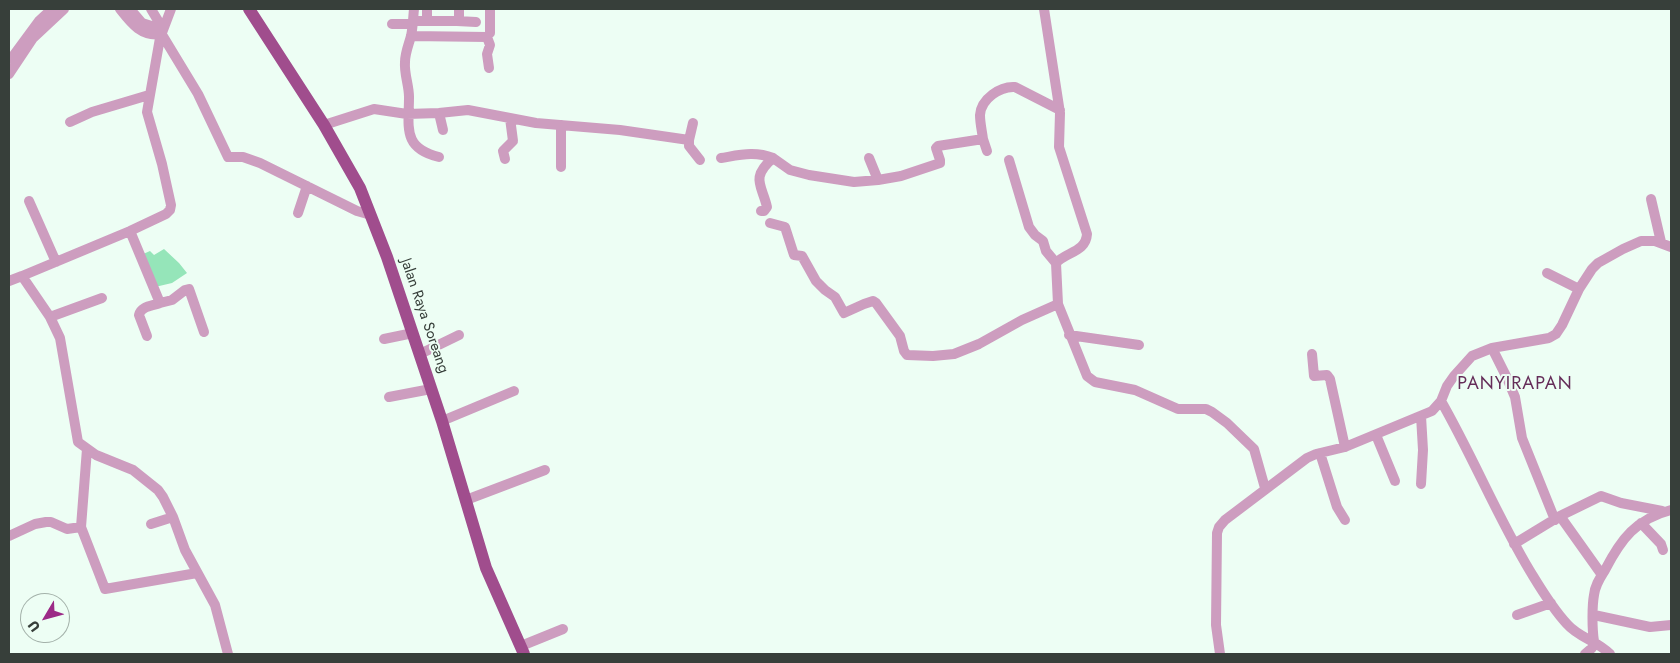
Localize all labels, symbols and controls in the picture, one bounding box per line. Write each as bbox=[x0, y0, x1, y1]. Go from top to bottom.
street label: Jalan Raya Soreang bbox=[396, 256, 452, 376]
district label: PANYIRAPAN bbox=[1456, 374, 1574, 396]
north arrow bbox=[20, 593, 70, 643]
text: U bbox=[23, 616, 45, 636]

